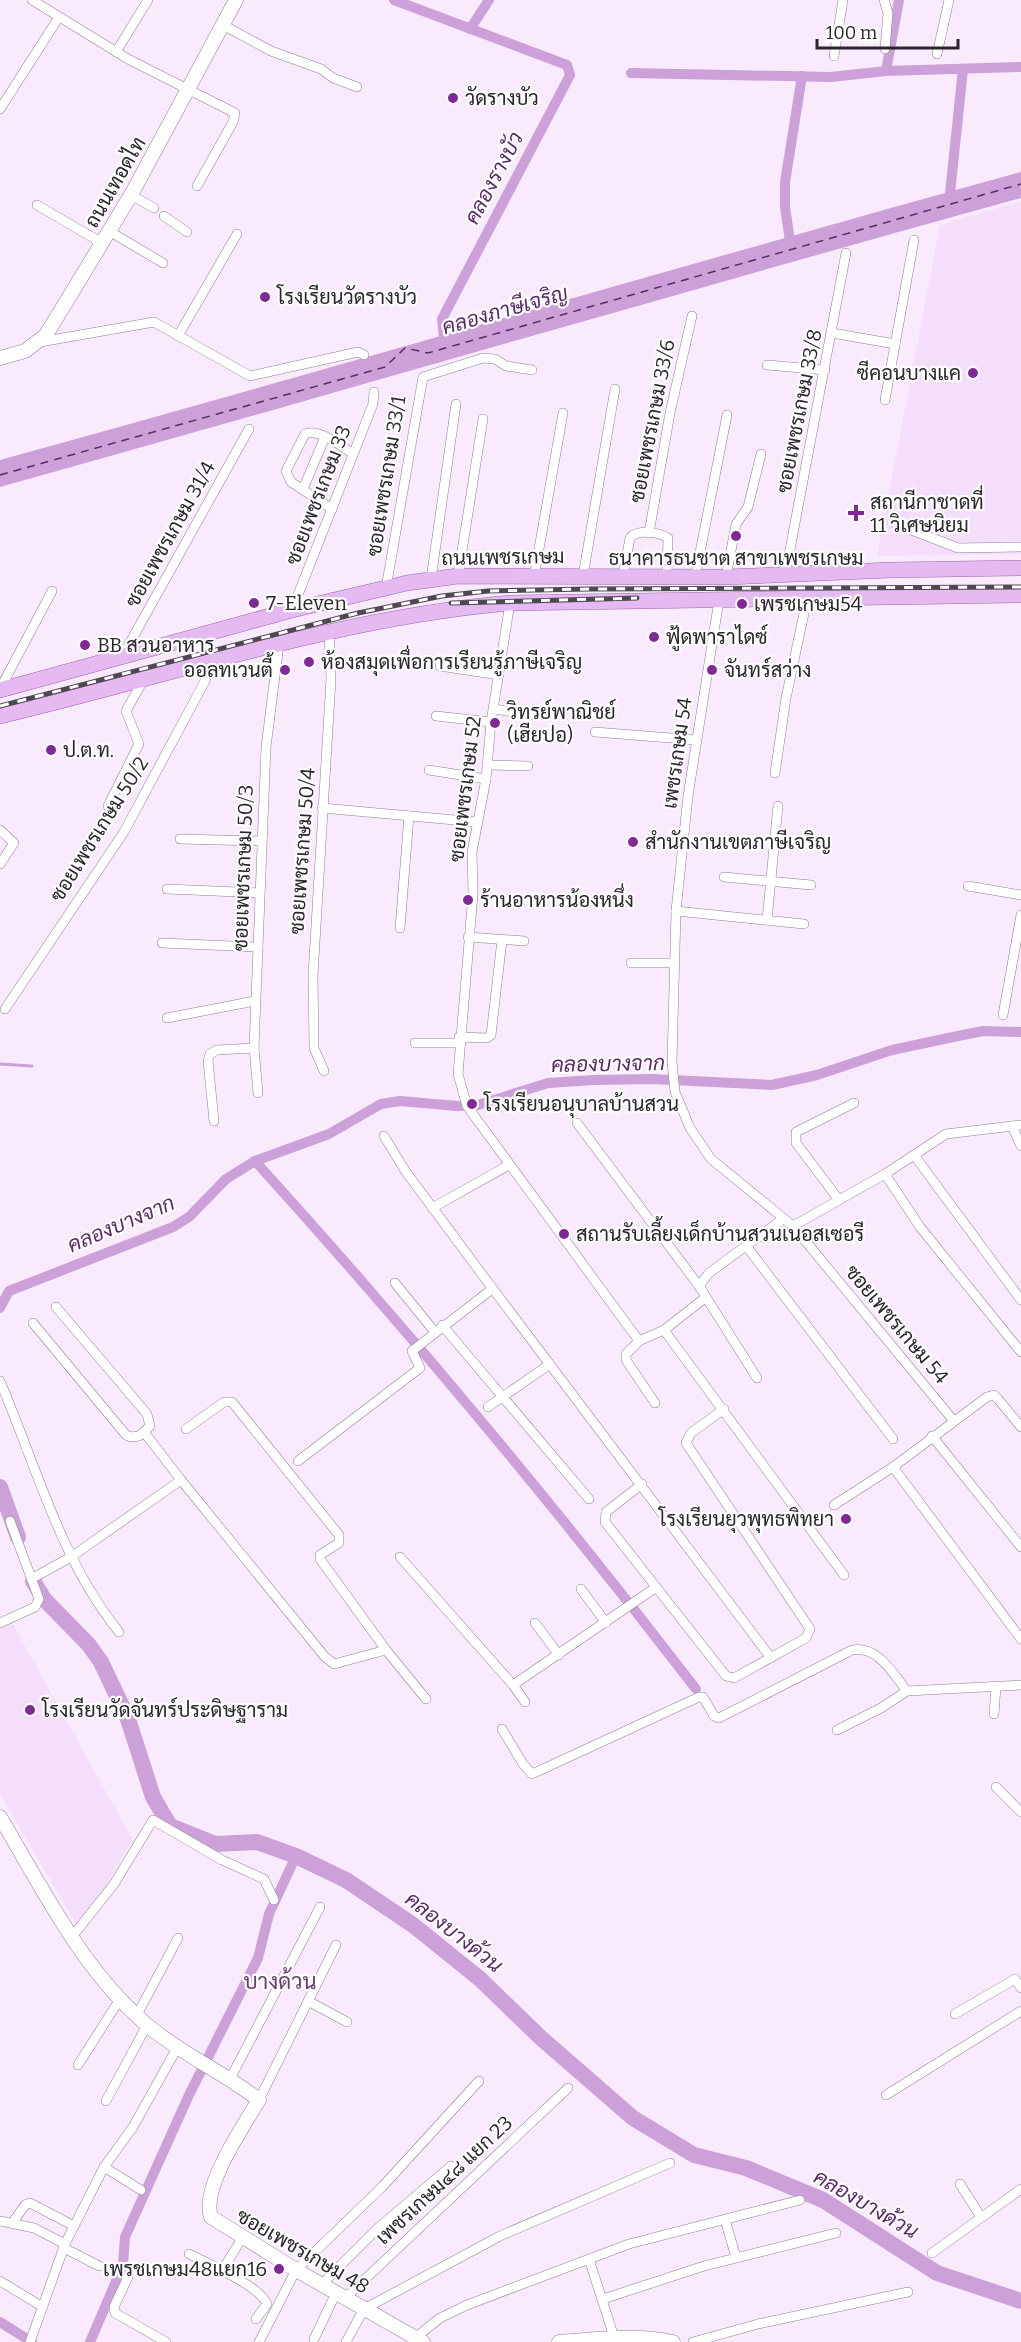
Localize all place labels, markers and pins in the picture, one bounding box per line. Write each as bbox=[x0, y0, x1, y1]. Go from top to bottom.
place label: วัดรางบัว bbox=[465, 86, 539, 110]
marker: วัดรางบัว bbox=[446, 91, 460, 105]
place label: โรงเรียนวัดรางบัว bbox=[276, 284, 417, 309]
marker: โรงเรียนวัดรางบัว bbox=[258, 290, 272, 304]
place label: ซีคอนบางแค bbox=[857, 360, 961, 385]
marker: ซีคอนบางแค bbox=[966, 366, 980, 380]
place label: สถานีกาชาดที่ 11 วิเศษนิยม bbox=[870, 485, 984, 537]
marker: สถานีกาชาดที่ 11 วิเศษนิยม bbox=[847, 504, 865, 522]
marker: ธนาคารธนชาต สาขาเพชรเกษม bbox=[729, 529, 743, 543]
place label: ธนาคารธนชาต สาขาเพชรเกษม bbox=[608, 546, 864, 570]
place label: 7-Eleven bbox=[266, 591, 347, 615]
place label: เพรชเกษม54 bbox=[754, 592, 863, 616]
marker: 7-Eleven bbox=[247, 596, 261, 610]
marker: เพรชเกษม54 bbox=[735, 597, 749, 611]
place label: ฟู้ดพาราไดซ์ bbox=[666, 623, 768, 652]
marker: ฟู้ดพาราไดซ์ bbox=[647, 630, 661, 644]
place label: BB สวนอาหาร bbox=[97, 633, 214, 657]
marker: BB สวนอาหาร bbox=[78, 638, 92, 652]
place label: ห้องสมุดเพื่อการเรียนรู้ภาษีเจริญ bbox=[321, 645, 582, 677]
place label: ออลทเวนตี้ bbox=[183, 652, 274, 682]
marker: ห้องสมุดเพื่อการเรียนรู้ภาษีเจริญ bbox=[302, 655, 316, 669]
place label: จันทร์สว่าง bbox=[724, 656, 811, 682]
marker: ออลทเวนตี้ bbox=[278, 663, 292, 677]
marker: จันทร์สว่าง bbox=[705, 663, 719, 677]
place label: วิทูรย์พาณิชย์ (เฮียปอ) bbox=[506, 698, 616, 747]
marker: วิทูรย์พาณิชย์ (เฮียปอ) bbox=[488, 716, 502, 730]
place label: ป.ต.ท. bbox=[63, 738, 114, 762]
marker: ป.ต.ท. bbox=[44, 743, 58, 757]
place label: สำนักงานเขตภาษีเจริญ bbox=[645, 829, 831, 854]
marker: สำนักงานเขตภาษีเจริญ bbox=[626, 835, 640, 849]
place label: ร้านอาหารน้องหนึ่ง bbox=[480, 883, 634, 912]
marker: ร้านอาหารน้องหนึ่ง bbox=[461, 893, 475, 907]
place label: โรงเรียนอนุบาลบ้านสวน bbox=[483, 1091, 679, 1118]
marker: โรงเรียนอนุบาลบ้านสวน bbox=[465, 1097, 479, 1111]
place label: สถานรับเลี้ยงเด็กบ้านสวนเนอสเซอรี bbox=[576, 1216, 864, 1246]
marker: สถานรับเลี้ยงเด็กบ้านสวนเนอสเซอรี bbox=[557, 1227, 571, 1241]
place label: โรงเรียนยุวพุทธพิทยา bbox=[658, 1506, 834, 1533]
marker: โรงเรียนยุวพุทธพิทยา bbox=[839, 1512, 853, 1526]
place label: โรงเรียนวัดจันทร์ประดิษฐาราม bbox=[41, 1696, 288, 1723]
marker: โรงเรียนวัดจันทร์ประดิษฐาราม bbox=[23, 1703, 37, 1717]
place label: เพรชเกษม48แยก16 bbox=[103, 2257, 267, 2281]
marker: เพรชเกษม48แยก16 bbox=[272, 2262, 286, 2276]

